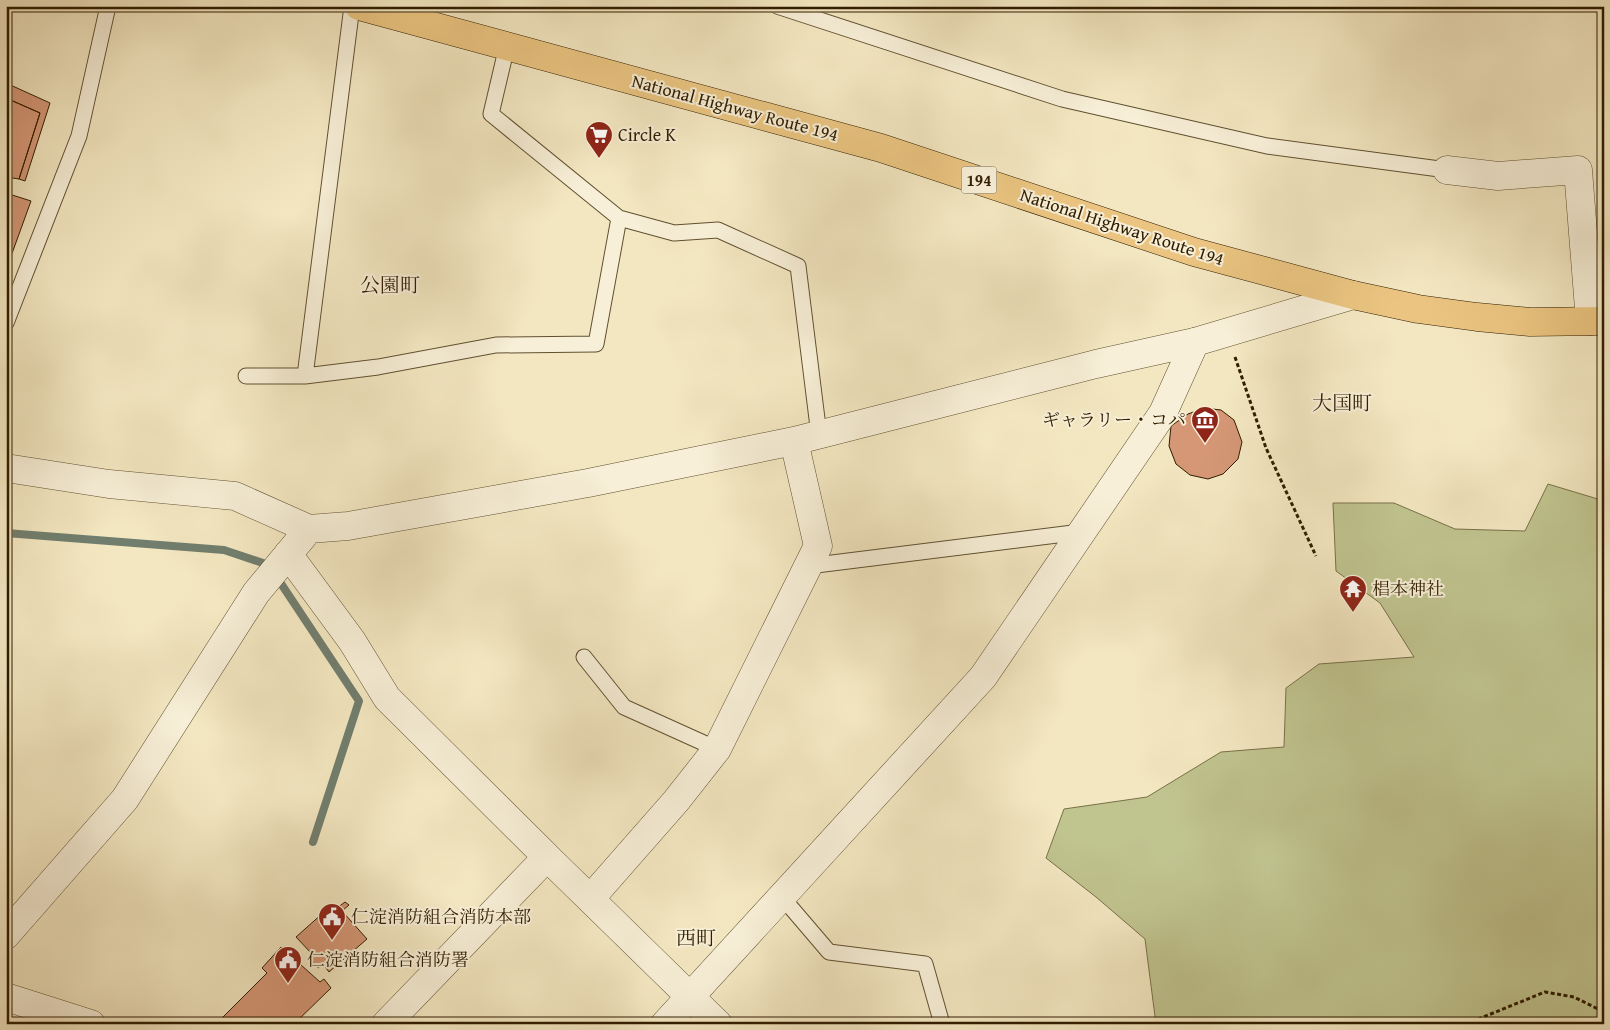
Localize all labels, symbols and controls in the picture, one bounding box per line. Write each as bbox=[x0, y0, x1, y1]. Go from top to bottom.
street label: National Highway Route 194 bbox=[629, 67, 841, 148]
supermarket icon: Circle K bbox=[584, 120, 614, 159]
place label: Circle K bbox=[618, 121, 676, 148]
road number: 194 bbox=[962, 166, 996, 194]
street label: National Highway Route 194 bbox=[1017, 181, 1227, 272]
district label: 公園町 bbox=[360, 270, 420, 299]
district label: 大国町 bbox=[1312, 388, 1372, 417]
museum icon: ギャラリー・コパ bbox=[1190, 405, 1220, 444]
place label: ギャラリー・コパ bbox=[1042, 406, 1186, 433]
temple icon: 椙本神社 bbox=[1338, 574, 1368, 613]
place label: 椙本神社 bbox=[1372, 575, 1444, 602]
public building icon: 仁淀消防組合消防本部 bbox=[317, 902, 347, 941]
place label: 仁淀消防組合消防本部 bbox=[351, 903, 531, 930]
district label: 西町 bbox=[676, 923, 716, 952]
public building icon: 仁淀消防組合消防署 bbox=[273, 945, 303, 984]
place label: 仁淀消防組合消防署 bbox=[307, 946, 469, 973]

